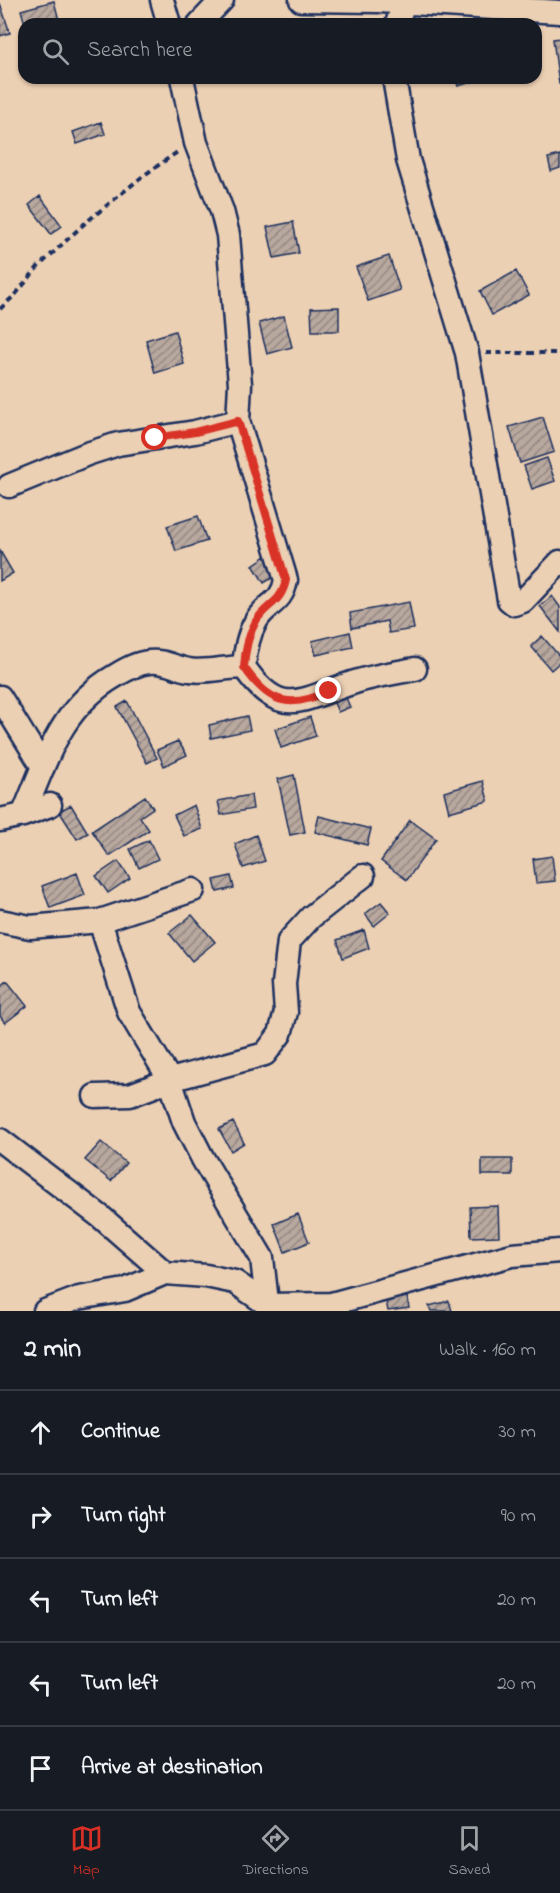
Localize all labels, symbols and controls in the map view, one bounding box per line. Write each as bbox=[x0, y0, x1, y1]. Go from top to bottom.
search box bbox=[18, 18, 542, 84]
icon: search bbox=[39, 35, 72, 68]
text: Search here bbox=[87, 35, 192, 67]
route start bbox=[141, 424, 167, 450]
route end bbox=[315, 677, 341, 703]
text: 2 min bbox=[24, 1331, 81, 1369]
text: Walk · 160 m bbox=[439, 1336, 536, 1365]
icon: ahead bbox=[24, 1416, 57, 1449]
text: Continue bbox=[81, 1416, 160, 1448]
text: 30 m bbox=[499, 1418, 536, 1447]
icon: right bbox=[24, 1500, 57, 1533]
text: Turn right bbox=[81, 1500, 166, 1532]
text: 90 m bbox=[501, 1502, 536, 1531]
icon: left bbox=[24, 1584, 57, 1617]
text: Turn left bbox=[81, 1584, 158, 1616]
text: 20 m bbox=[497, 1586, 536, 1615]
icon: left bbox=[24, 1668, 57, 1701]
text: Turn left bbox=[81, 1668, 158, 1700]
text: 20 m bbox=[497, 1670, 536, 1699]
icon: arrive bbox=[24, 1752, 57, 1785]
text: Arrive at destination bbox=[81, 1752, 263, 1784]
tab: Map bbox=[70, 1822, 103, 1882]
tab: Directions bbox=[242, 1822, 309, 1882]
tab: Saved bbox=[448, 1822, 490, 1882]

